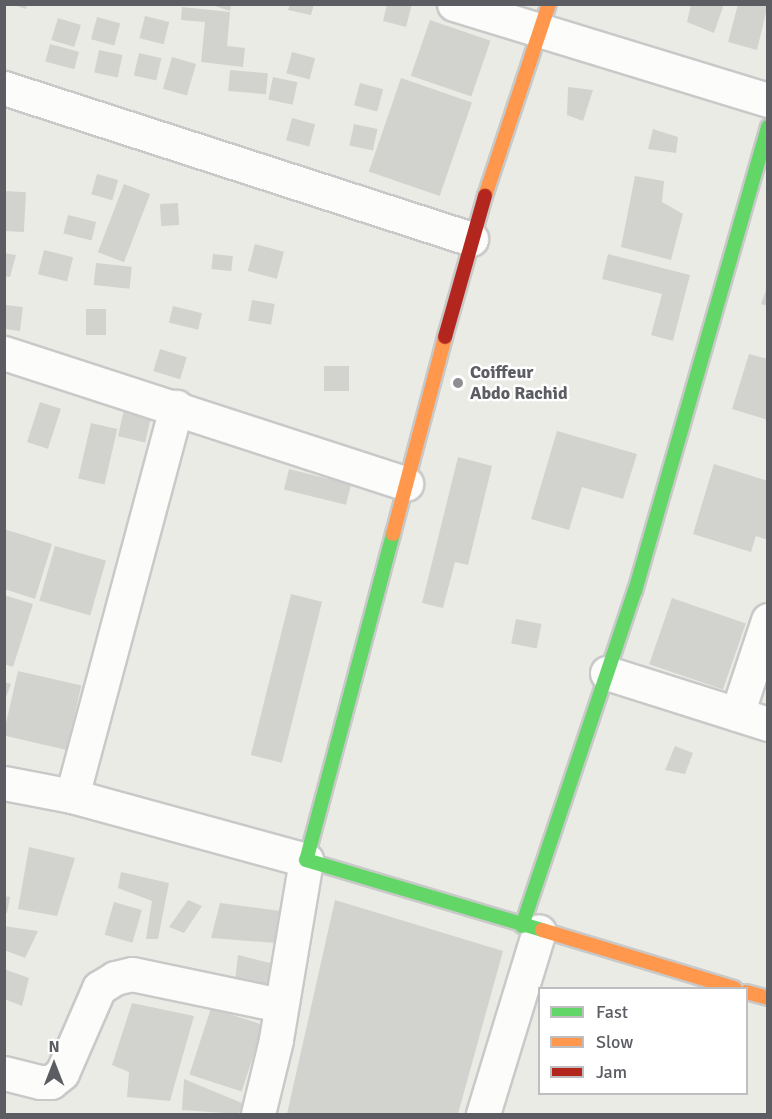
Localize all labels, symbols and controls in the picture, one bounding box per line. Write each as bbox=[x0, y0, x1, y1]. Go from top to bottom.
place label: Coiffeur Abdo Rachid bbox=[470, 362, 568, 404]
marker: Coiffeur Abdo Rachid bbox=[451, 376, 465, 390]
legend bbox=[538, 987, 748, 1095]
text: Fast bbox=[596, 1001, 628, 1023]
text: Slow bbox=[596, 1031, 633, 1053]
north arrow bbox=[24, 1035, 84, 1095]
text: N bbox=[48, 1037, 60, 1057]
text: Jam bbox=[596, 1061, 627, 1083]

